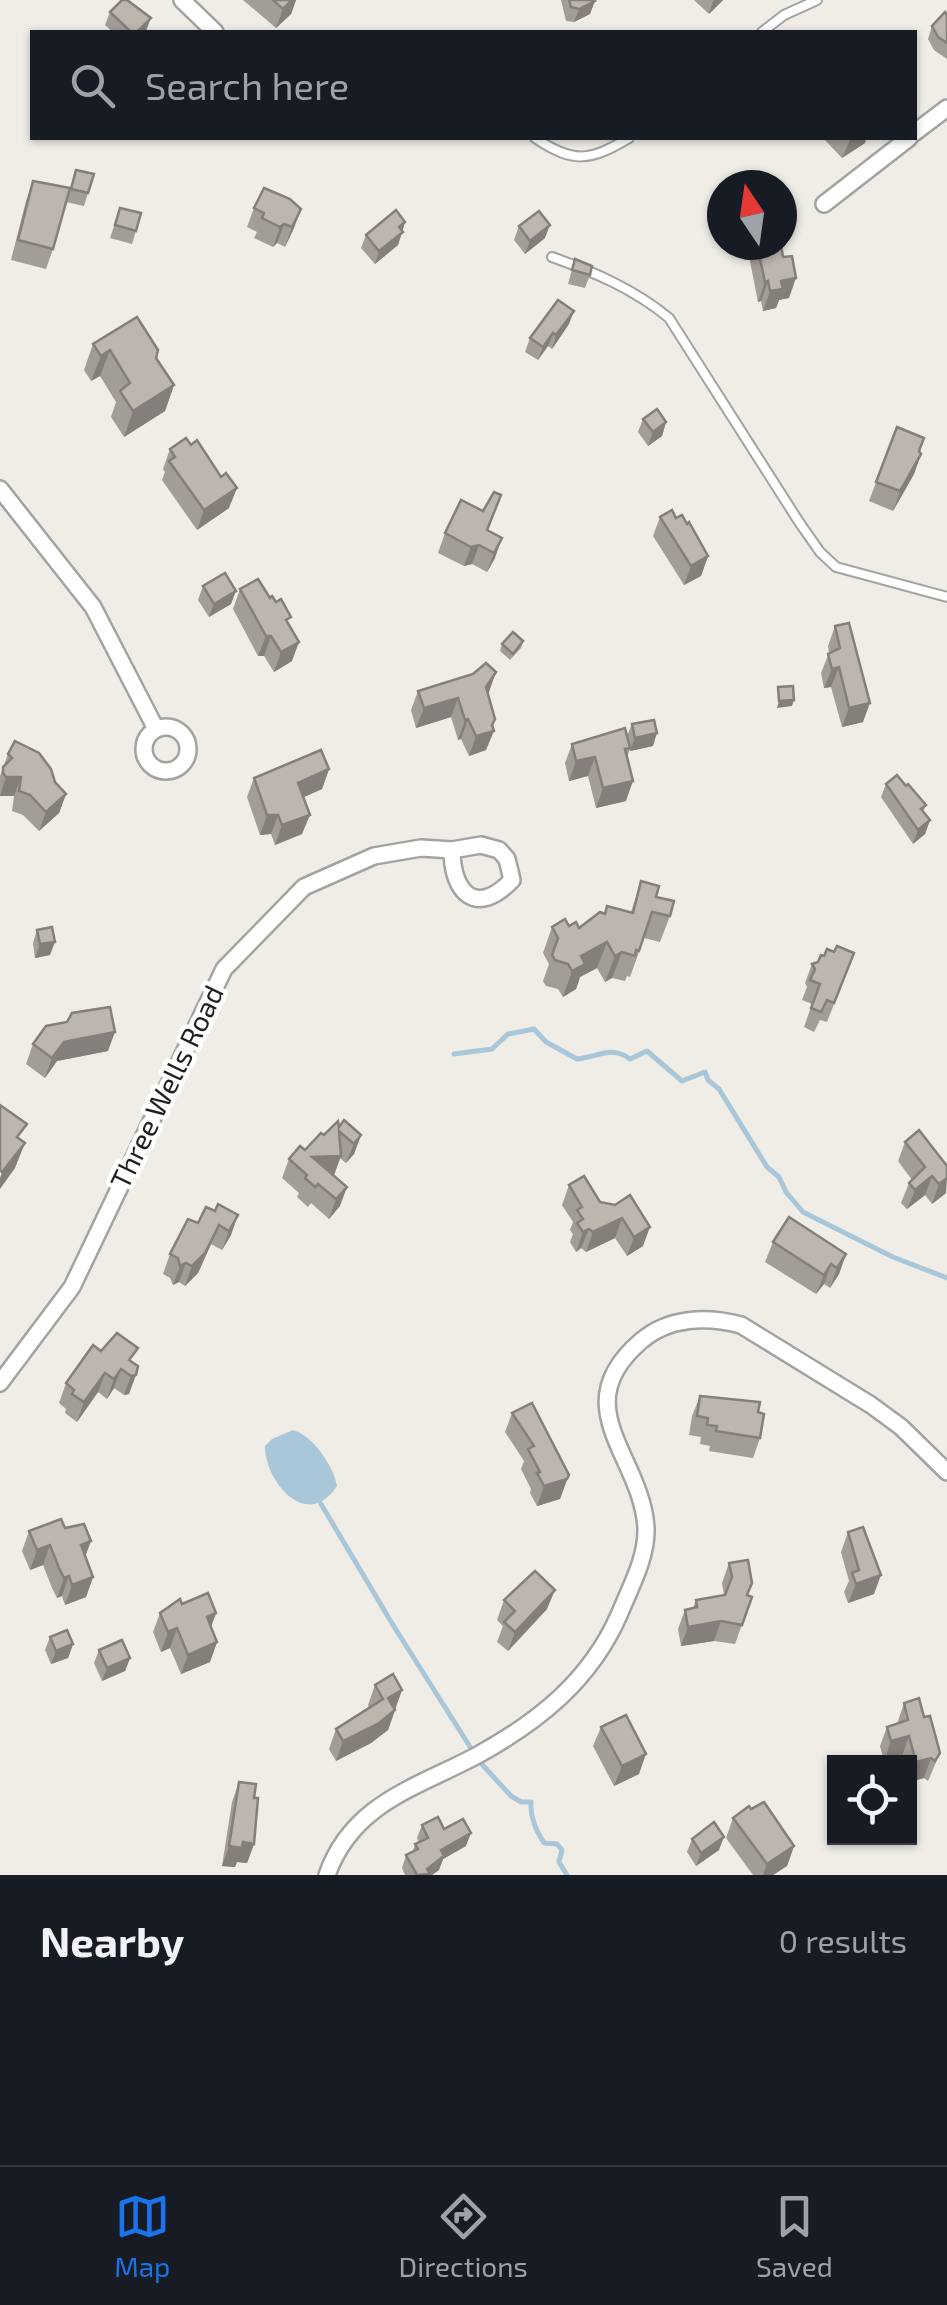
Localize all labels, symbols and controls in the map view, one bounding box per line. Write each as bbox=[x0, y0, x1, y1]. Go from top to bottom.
search box bbox=[30, 30, 917, 140]
icon: search bbox=[65, 58, 120, 113]
text: Search here bbox=[145, 62, 349, 108]
north arrow bbox=[707, 170, 797, 260]
street label: Three Wells Road bbox=[102, 979, 230, 1194]
map controls bbox=[827, 1755, 917, 1845]
button: locate bbox=[827, 1755, 917, 1845]
text: Nearby bbox=[40, 1915, 184, 1965]
text: 0 results bbox=[779, 1921, 907, 1959]
tab: Map bbox=[114, 2189, 170, 2283]
tab: Directions bbox=[399, 2189, 528, 2283]
tab: Saved bbox=[756, 2189, 833, 2283]

